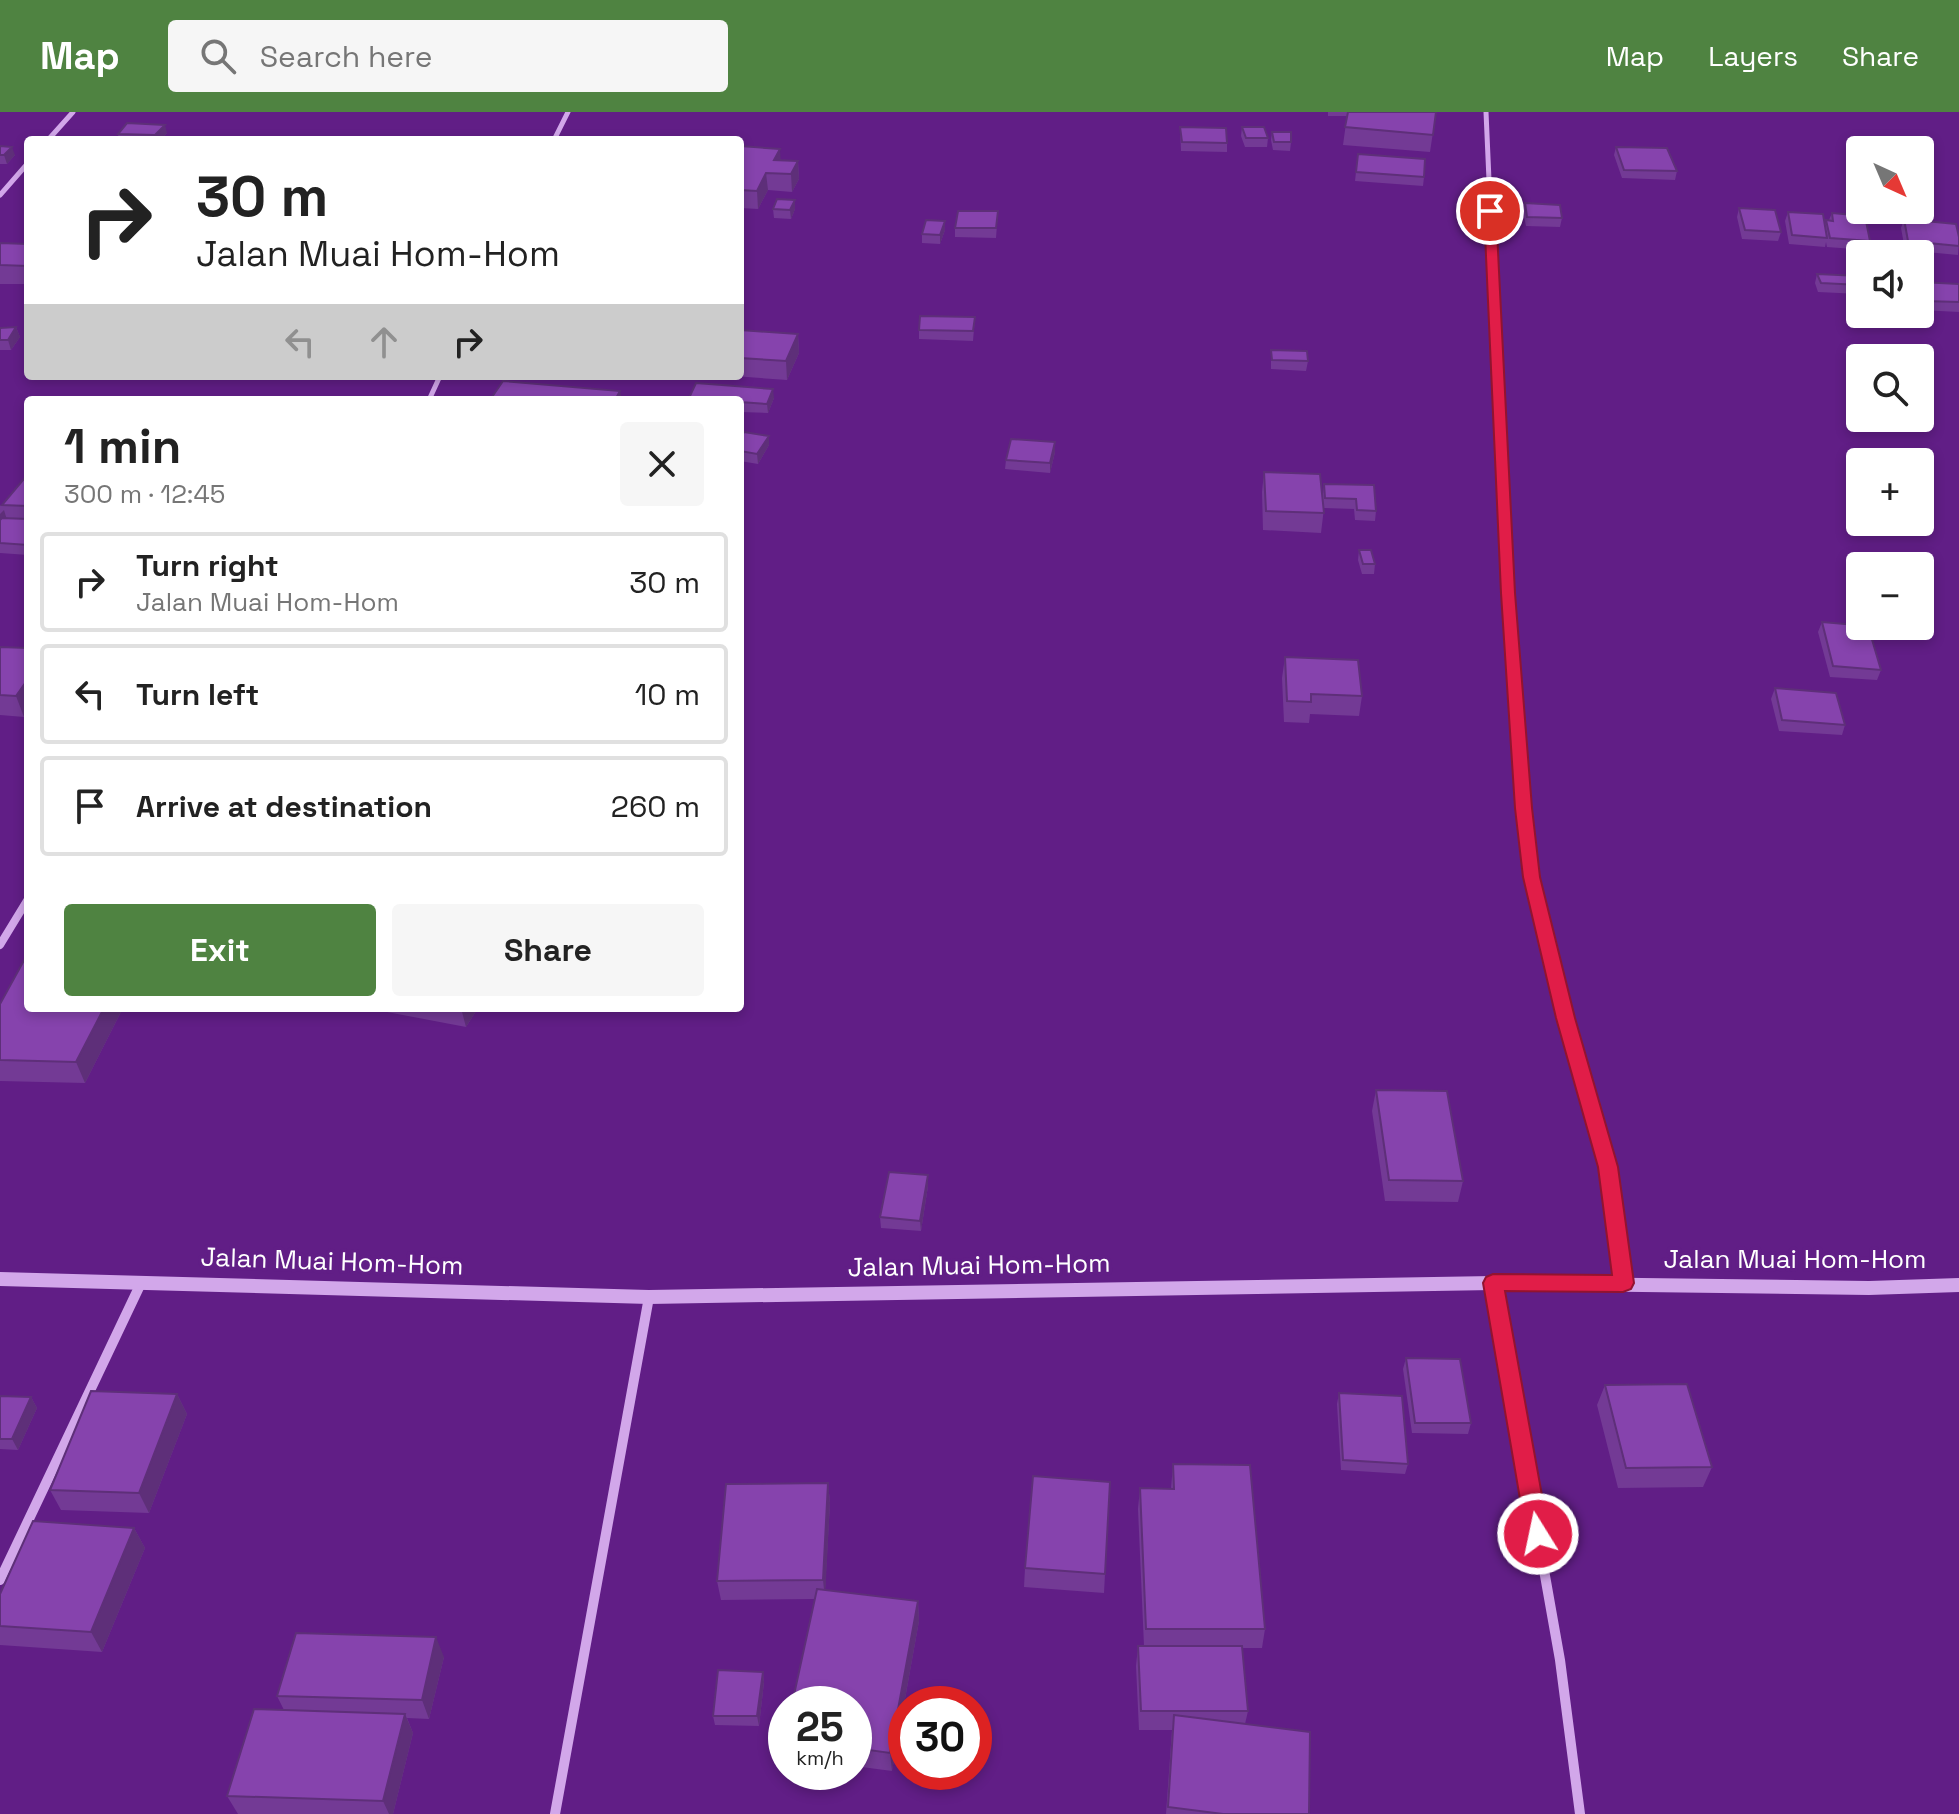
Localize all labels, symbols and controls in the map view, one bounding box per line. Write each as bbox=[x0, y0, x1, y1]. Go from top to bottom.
search box bbox=[168, 20, 728, 92]
text: Map bbox=[40, 32, 120, 80]
icon: search bbox=[196, 34, 240, 78]
text: Search here bbox=[260, 37, 433, 76]
text: Map bbox=[1606, 38, 1664, 74]
text: Layers bbox=[1708, 38, 1798, 74]
text: Share bbox=[1842, 38, 1919, 74]
north arrow bbox=[1846, 136, 1934, 224]
map controls bbox=[1846, 136, 1934, 640]
text: 30 m bbox=[196, 161, 328, 232]
icon: right bbox=[64, 168, 168, 272]
pin bbox=[1456, 177, 1524, 245]
icon: arrive bbox=[1468, 189, 1512, 233]
text: Jalan Muai Hom-Hom bbox=[196, 231, 560, 277]
button: sound bbox=[1846, 240, 1934, 328]
icon: left bbox=[278, 320, 322, 364]
icon: ahead bbox=[362, 320, 406, 364]
icon: right bbox=[446, 320, 490, 364]
button: search bbox=[1846, 344, 1934, 432]
text: 1 min bbox=[64, 416, 181, 477]
button: close bbox=[620, 422, 704, 506]
button: + bbox=[1846, 448, 1934, 536]
text: 300 m · 12:45 bbox=[64, 477, 225, 511]
text: Turn right bbox=[136, 546, 279, 585]
button: − bbox=[1846, 552, 1934, 640]
icon: right bbox=[68, 560, 112, 604]
text: 30 m bbox=[629, 563, 700, 602]
text: Jalan Muai Hom-Hom bbox=[136, 585, 399, 619]
icon: left bbox=[68, 672, 112, 716]
text: Turn left bbox=[136, 675, 259, 714]
text: 10 m bbox=[635, 675, 700, 714]
icon: arrive bbox=[68, 784, 112, 828]
text: Arrive at destination bbox=[136, 787, 432, 826]
text: 260 m bbox=[611, 787, 700, 826]
button: Exit bbox=[64, 904, 376, 996]
button: Share bbox=[392, 904, 704, 996]
street label: Jalan Muai Hom-Hom bbox=[200, 1239, 464, 1283]
street label: Jalan Muai Hom-Hom bbox=[1664, 1242, 1926, 1276]
street label: Jalan Muai Hom-Hom bbox=[847, 1246, 1111, 1284]
position arrow bbox=[1496, 1492, 1580, 1576]
speed limit sign: 30 bbox=[888, 1686, 992, 1790]
text: 25 bbox=[796, 1702, 844, 1753]
text: km/h bbox=[796, 1745, 844, 1771]

